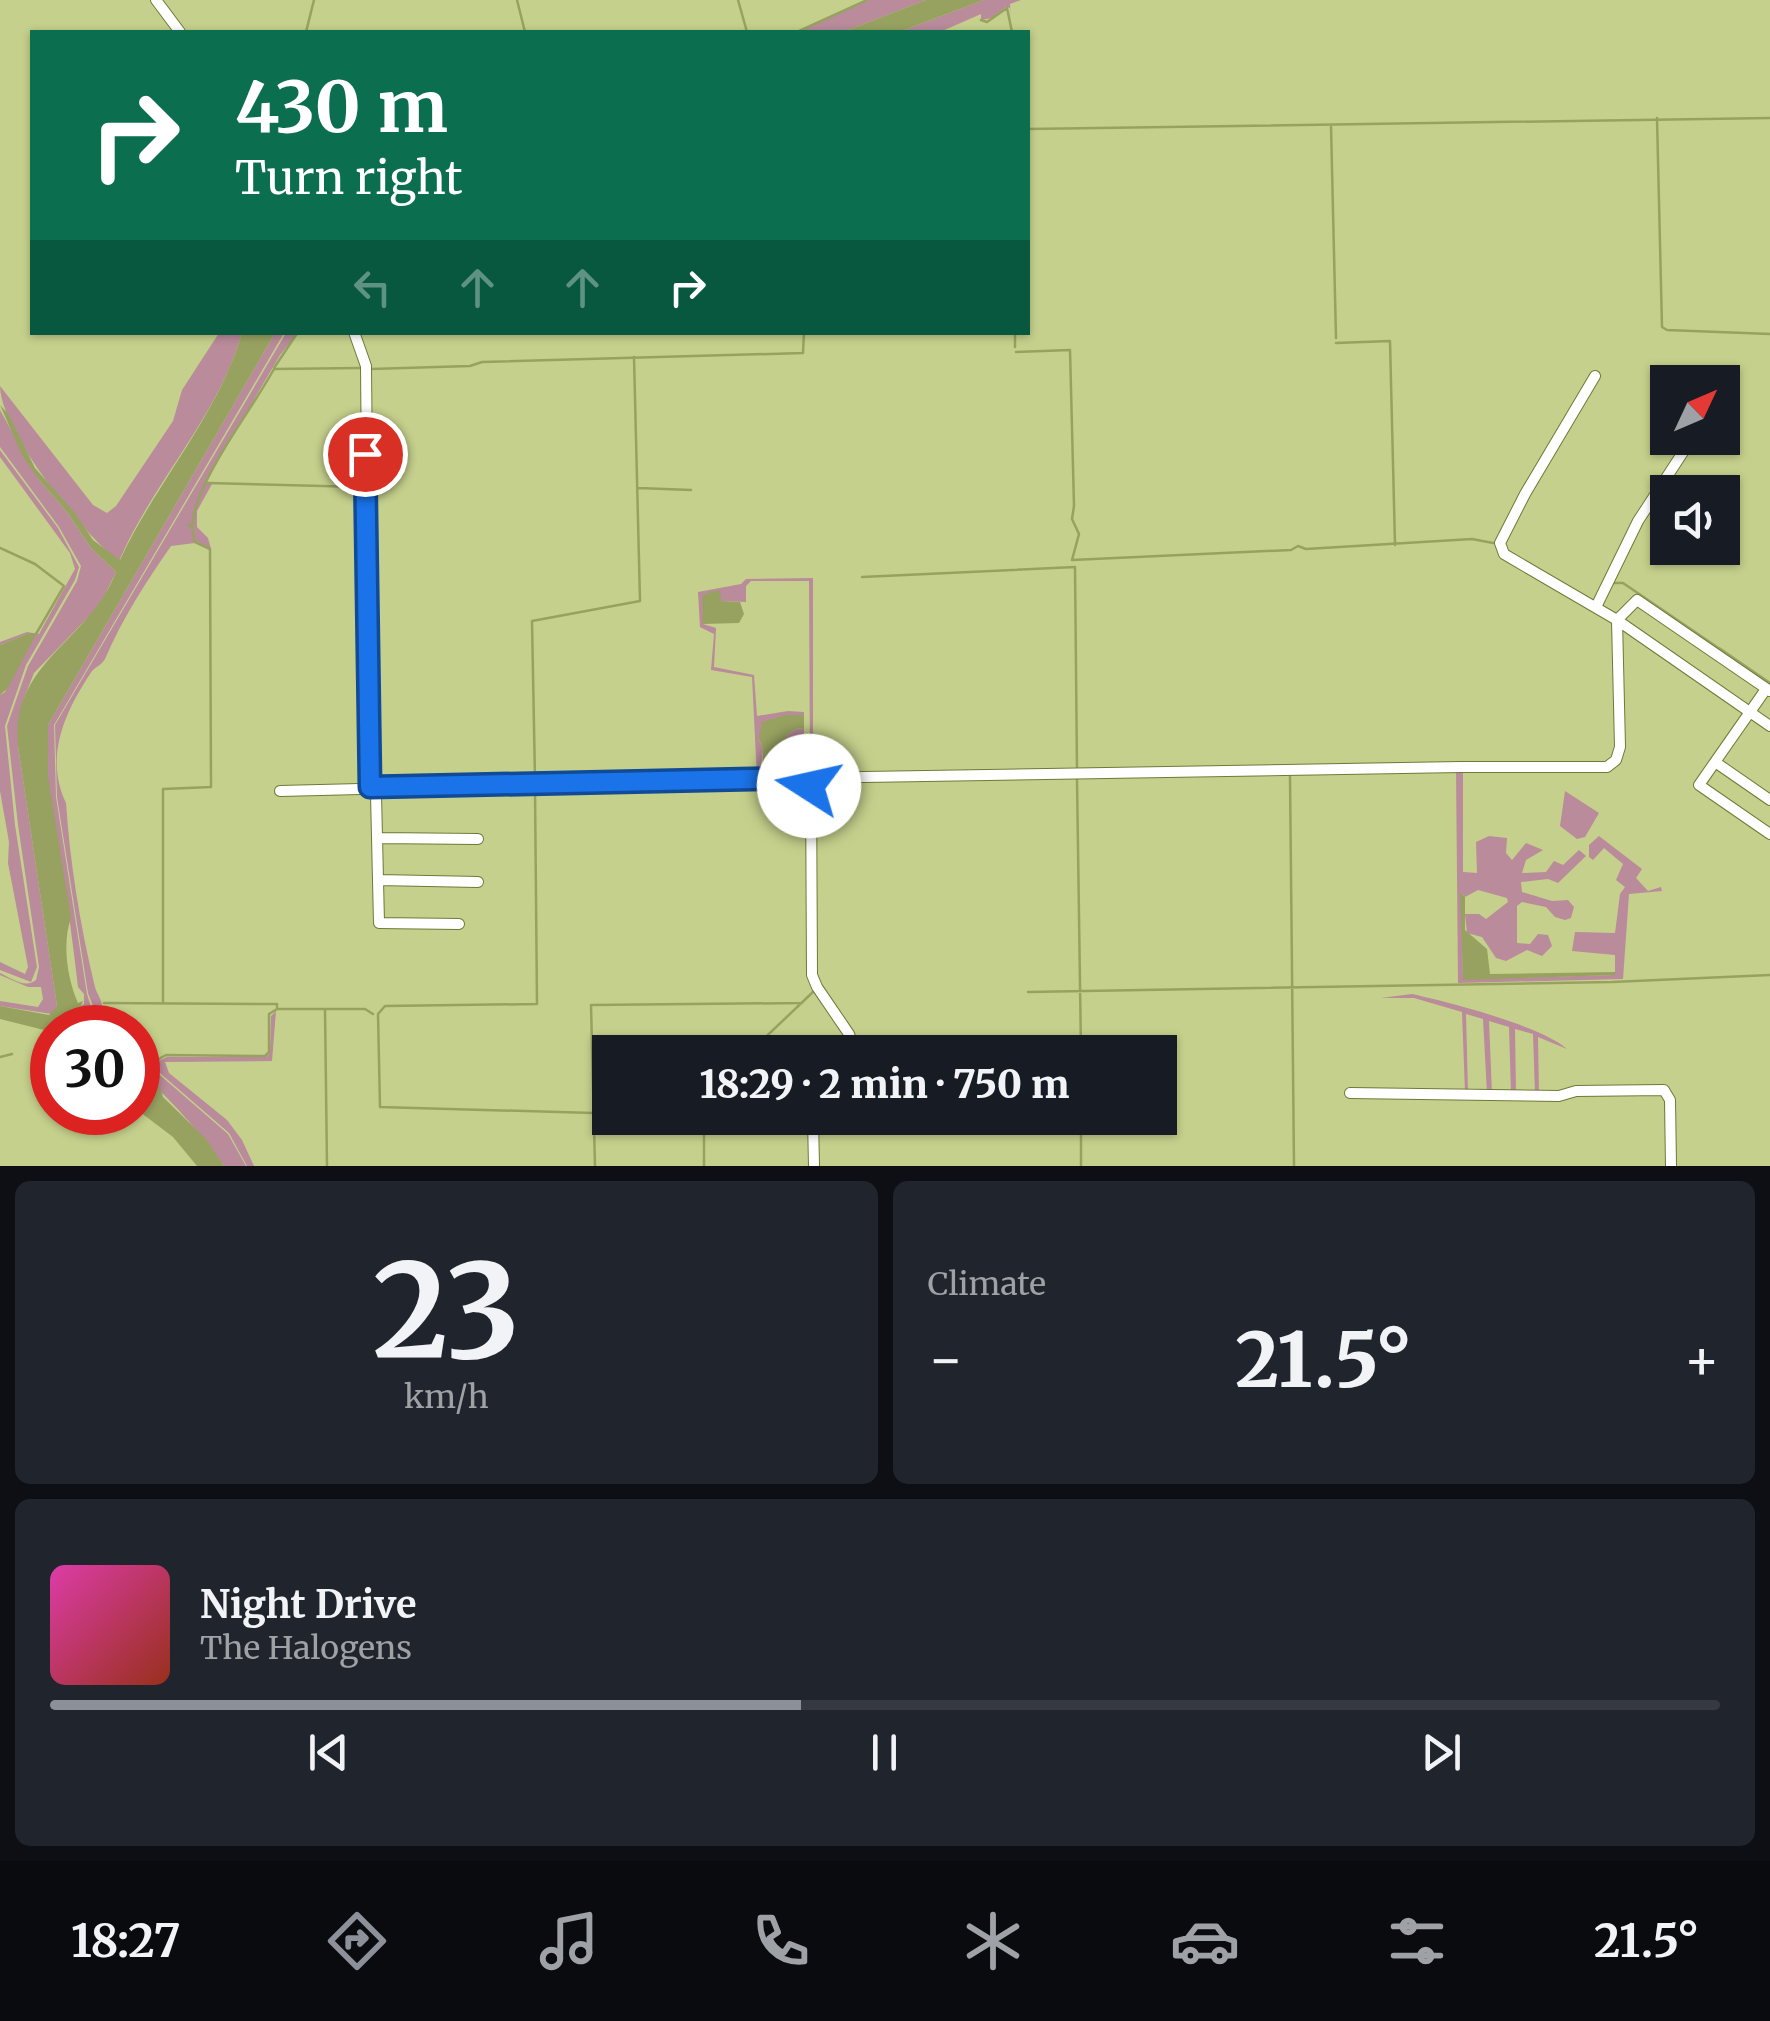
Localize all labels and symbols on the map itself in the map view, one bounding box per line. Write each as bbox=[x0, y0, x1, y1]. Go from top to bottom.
north arrow bbox=[1650, 365, 1740, 455]
pin bbox=[323, 412, 408, 497]
position arrow bbox=[757, 734, 861, 838]
speed limit sign: 30 bbox=[30, 1005, 160, 1135]

